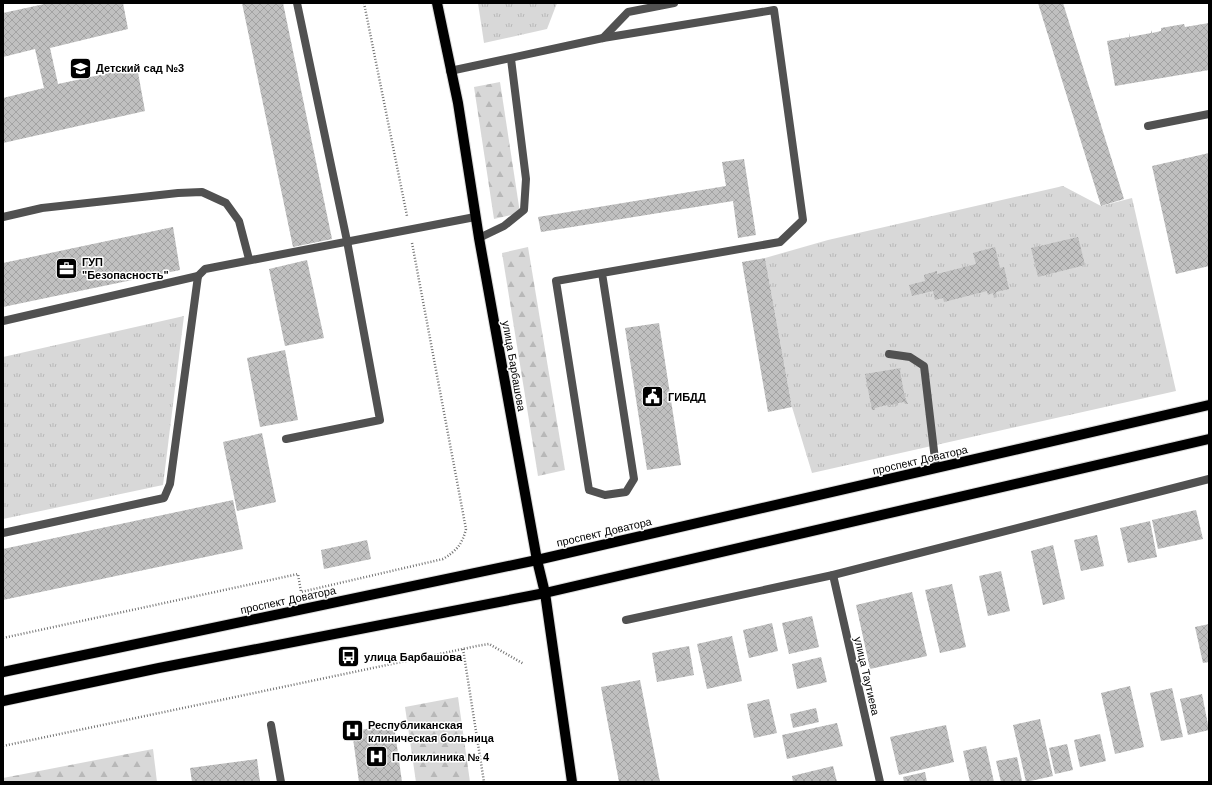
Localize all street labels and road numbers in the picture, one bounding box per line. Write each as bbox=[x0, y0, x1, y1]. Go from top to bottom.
street label: улица Барбашова bbox=[500, 320, 528, 413]
street label: проспект Доватора bbox=[871, 443, 970, 477]
street label: проспект Доватора bbox=[555, 515, 654, 549]
street label: проспект Доватора bbox=[239, 584, 338, 616]
street label: улица Таутиева bbox=[852, 636, 882, 717]

